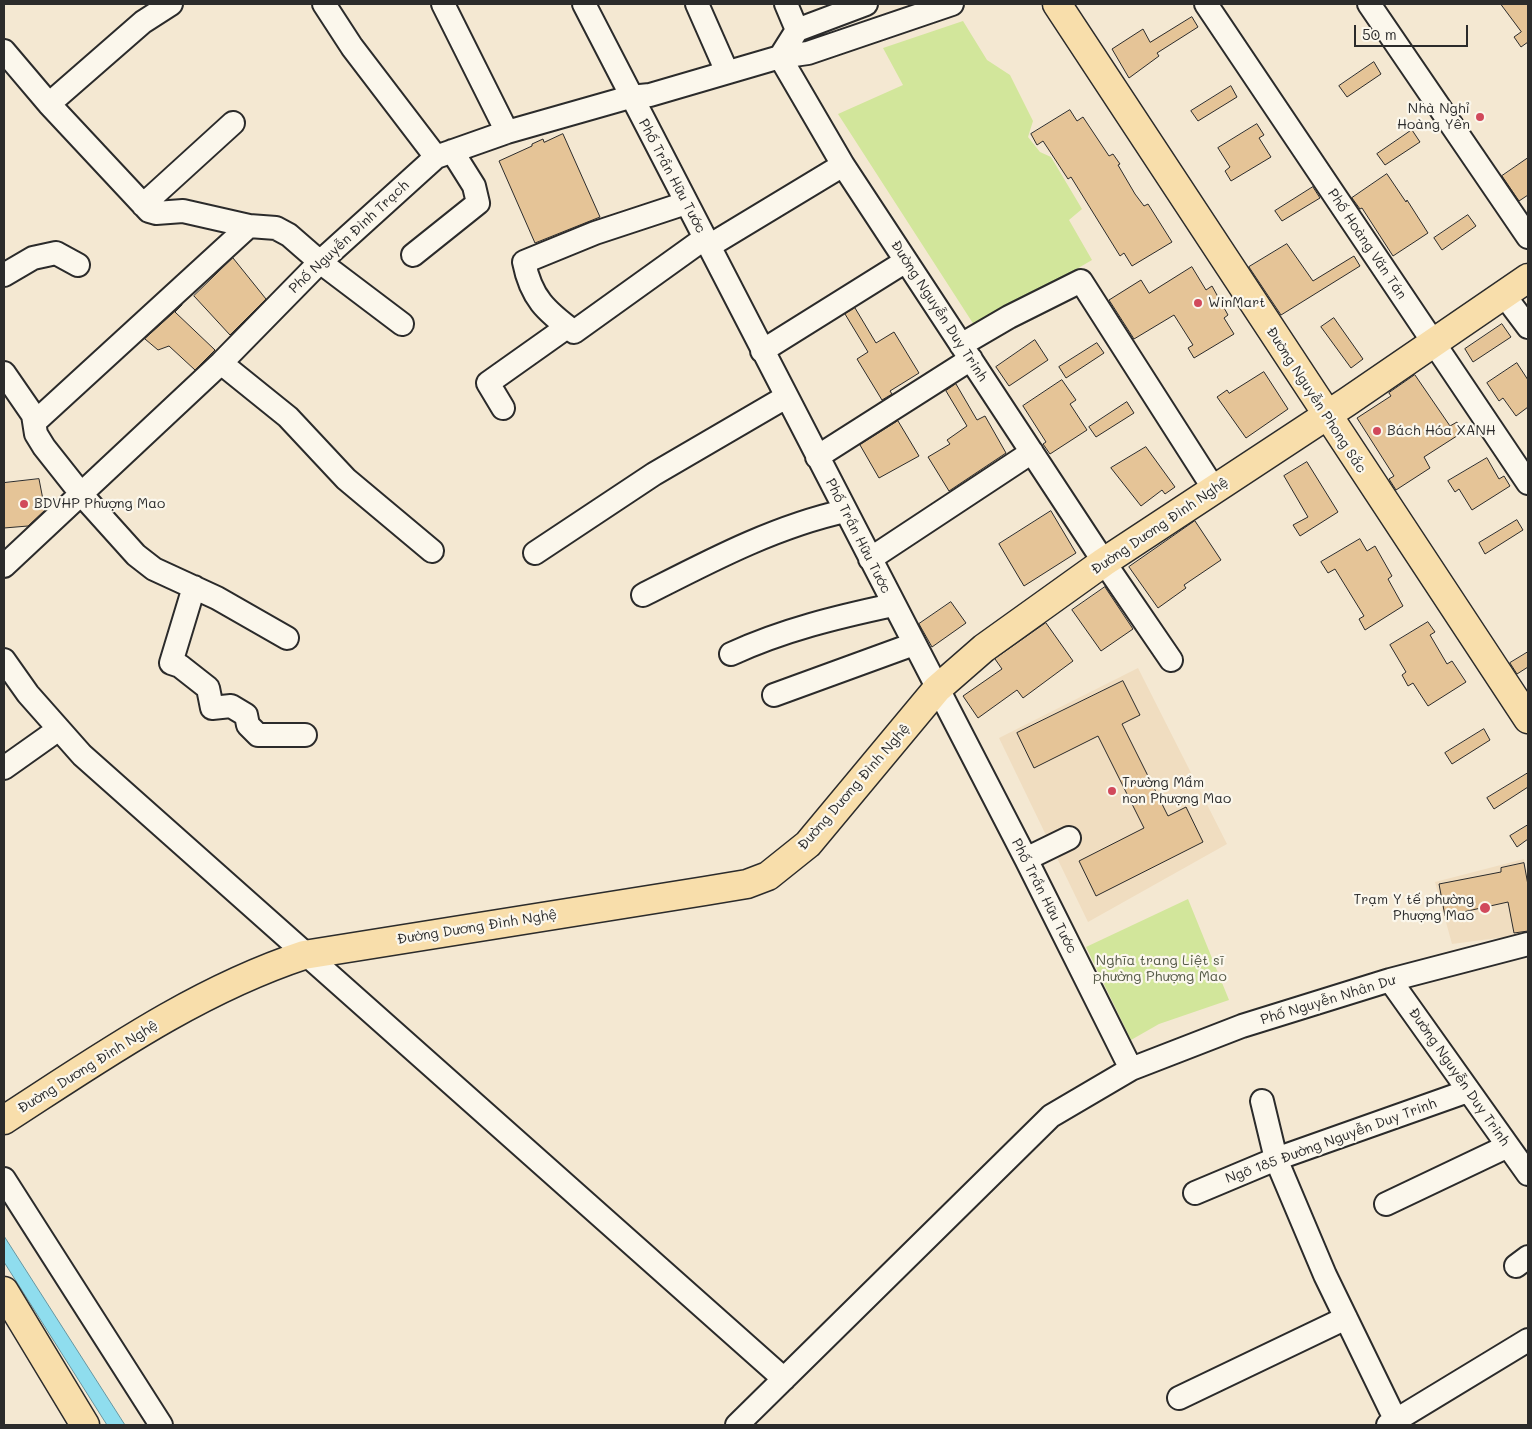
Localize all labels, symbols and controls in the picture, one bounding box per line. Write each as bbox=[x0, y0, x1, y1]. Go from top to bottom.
scale bar bbox=[1357, 15, 1471, 47]
text: 50 m bbox=[1362, 24, 1397, 44]
place label: Nhà Nghỉ Hoàng Yên bbox=[1397, 101, 1470, 134]
marker: Nhà Nghỉ Hoàng Yên bbox=[1474, 111, 1486, 123]
street label: Phố Trần Hữu Tước bbox=[635, 116, 709, 236]
street label: Phố Nguyễn Đình Trạch bbox=[286, 177, 412, 297]
street label: Phố Hoàng Văn Tán bbox=[1324, 186, 1410, 302]
street label: Đường Nguyễn Duy Trinh bbox=[887, 237, 991, 385]
place label: WinMart bbox=[1208, 295, 1265, 311]
marker: WinMart bbox=[1192, 297, 1204, 309]
street label: Đường Nguyễn Phong Sắc bbox=[1262, 324, 1370, 476]
place label: Bách Hóa XANH bbox=[1387, 423, 1496, 439]
marker: Bách Hóa XANH bbox=[1371, 425, 1383, 437]
street label: Đường Dương Đình Nghệ bbox=[1088, 474, 1232, 578]
street label: Phố Trần Hữu Tước bbox=[822, 476, 894, 596]
place label: BDVHP Phượng Mao bbox=[34, 496, 165, 512]
marker: BDVHP Phượng Mao bbox=[18, 498, 30, 510]
street label: Đường Dương Đình Nghệ bbox=[795, 720, 913, 854]
place label: Trường Mầm non Phượng Mao bbox=[1122, 775, 1231, 808]
marker: Trường Mầm non Phượng Mao bbox=[1106, 785, 1118, 797]
street label: Phố Trần Hữu Tước bbox=[1008, 836, 1080, 956]
place label: Trạm Y tế phường Phượng Mao bbox=[1353, 892, 1474, 924]
marker: Trạm Y tế phường Phượng Mao bbox=[1478, 901, 1492, 915]
street label: Đường Dương Đình Nghệ bbox=[396, 906, 558, 948]
park label: Nghĩa trang Liệt sĩ phường Phượng Mao bbox=[1093, 953, 1227, 986]
street label: Phố Nguyễn Nhân Dư bbox=[1259, 971, 1397, 1029]
street label: Đường Nguyễn Duy Trinh bbox=[1405, 1005, 1513, 1149]
street label: Đường Dương Đình Nghệ bbox=[15, 1017, 161, 1117]
street label: Ngõ 185 Đường Nguyễn Duy Trinh bbox=[1223, 1095, 1439, 1187]

